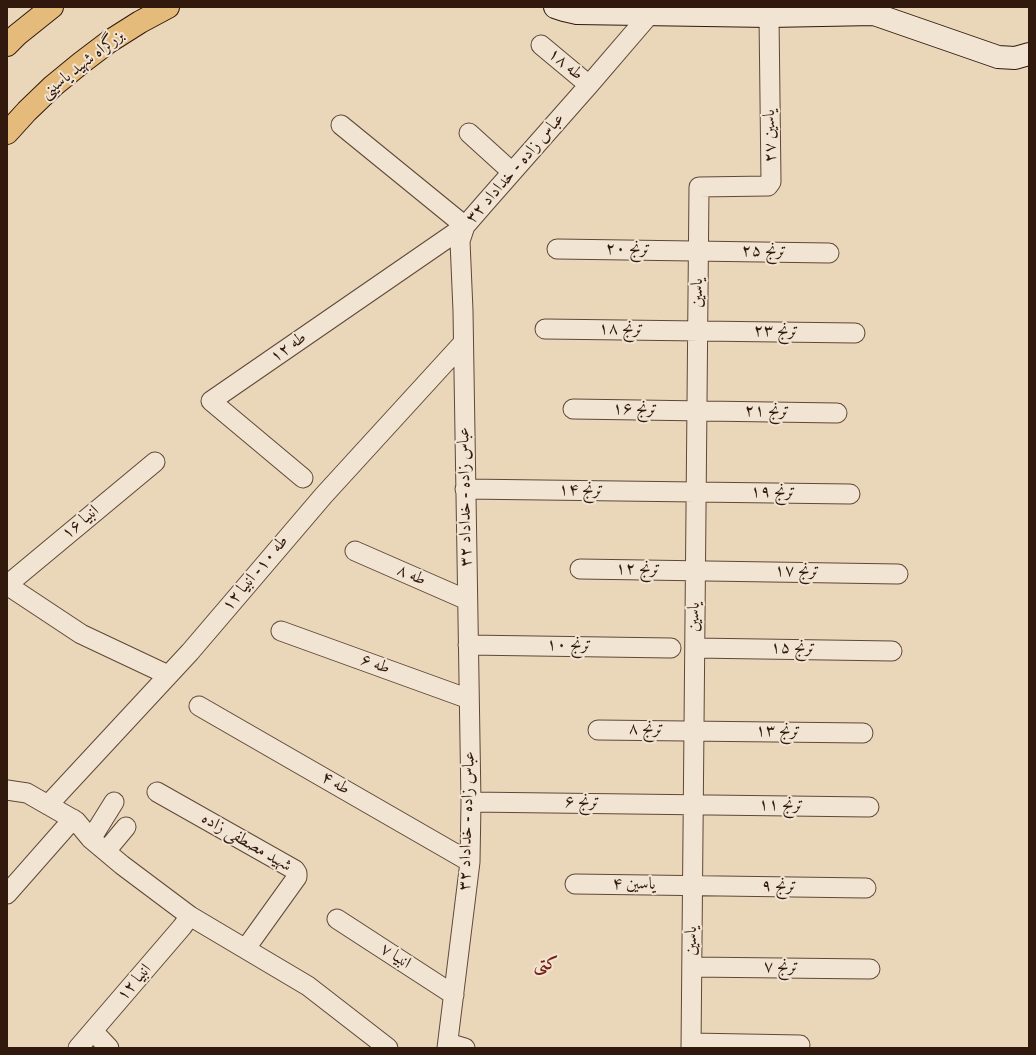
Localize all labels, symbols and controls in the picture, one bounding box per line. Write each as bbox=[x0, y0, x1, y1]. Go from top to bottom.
street label: بزرگراه شهید یاسینی bbox=[37, 26, 129, 104]
street label: طه ۱۸ bbox=[543, 44, 587, 86]
street label: یاسین ۲۷ bbox=[760, 109, 782, 163]
street label: عباس زاده - خداداد ۳۲ bbox=[462, 110, 570, 228]
street label: ترنج ۲۰ bbox=[605, 239, 651, 261]
street label: ترنج ۲۵ bbox=[741, 241, 787, 263]
street label: یاسین bbox=[688, 278, 708, 308]
street label: ترنج ۱۸ bbox=[598, 319, 644, 341]
street label: ترنج ۲۳ bbox=[753, 321, 799, 343]
street label: طه ۱۲ bbox=[267, 328, 311, 368]
street label: ترنج ۱۶ bbox=[612, 399, 658, 421]
street label: ترنج ۲۱ bbox=[744, 401, 790, 423]
street label: عباس زاده - خداداد ۳۲ bbox=[455, 427, 477, 567]
street label: ترنج ۱۴ bbox=[558, 480, 604, 502]
street label: ترنج ۱۹ bbox=[750, 482, 796, 504]
street label: انبیا ۱۶ bbox=[58, 502, 104, 544]
street label: طه ۱۰- انبیا ۱۲ bbox=[218, 532, 294, 616]
street label: ترنج ۱۲ bbox=[615, 559, 661, 581]
street label: طه ۸ bbox=[393, 561, 429, 591]
street label: ترنج ۱۷ bbox=[774, 561, 820, 583]
street label: یاسین bbox=[685, 602, 705, 632]
street label: ترنج ۱۰ bbox=[546, 635, 592, 657]
street label: ترنج ۱۵ bbox=[770, 638, 816, 660]
street label: طه ۶ bbox=[358, 650, 392, 680]
street label: ترنج ۸ bbox=[628, 719, 664, 741]
street label: ترنج ۱۳ bbox=[755, 721, 801, 743]
street label: عباس زاده - خداداد ۳۲ bbox=[455, 751, 481, 891]
street label: طه ۴ bbox=[317, 768, 353, 800]
street label: ترنج ۶ bbox=[564, 792, 600, 814]
street label: ترنج ۱۱ bbox=[758, 795, 804, 817]
street label: شهید مصطفی زاده bbox=[197, 809, 295, 877]
street label: یاسین ۴ bbox=[612, 874, 656, 896]
street label: ترنج ۹ bbox=[761, 876, 797, 898]
street label: یاسین bbox=[682, 926, 702, 956]
street label: انبیا ۷ bbox=[376, 940, 414, 974]
district label: کتی bbox=[534, 954, 558, 976]
street label: ترنج ۷ bbox=[763, 957, 799, 979]
street label: انبیا ۱۲ bbox=[113, 960, 157, 1006]

